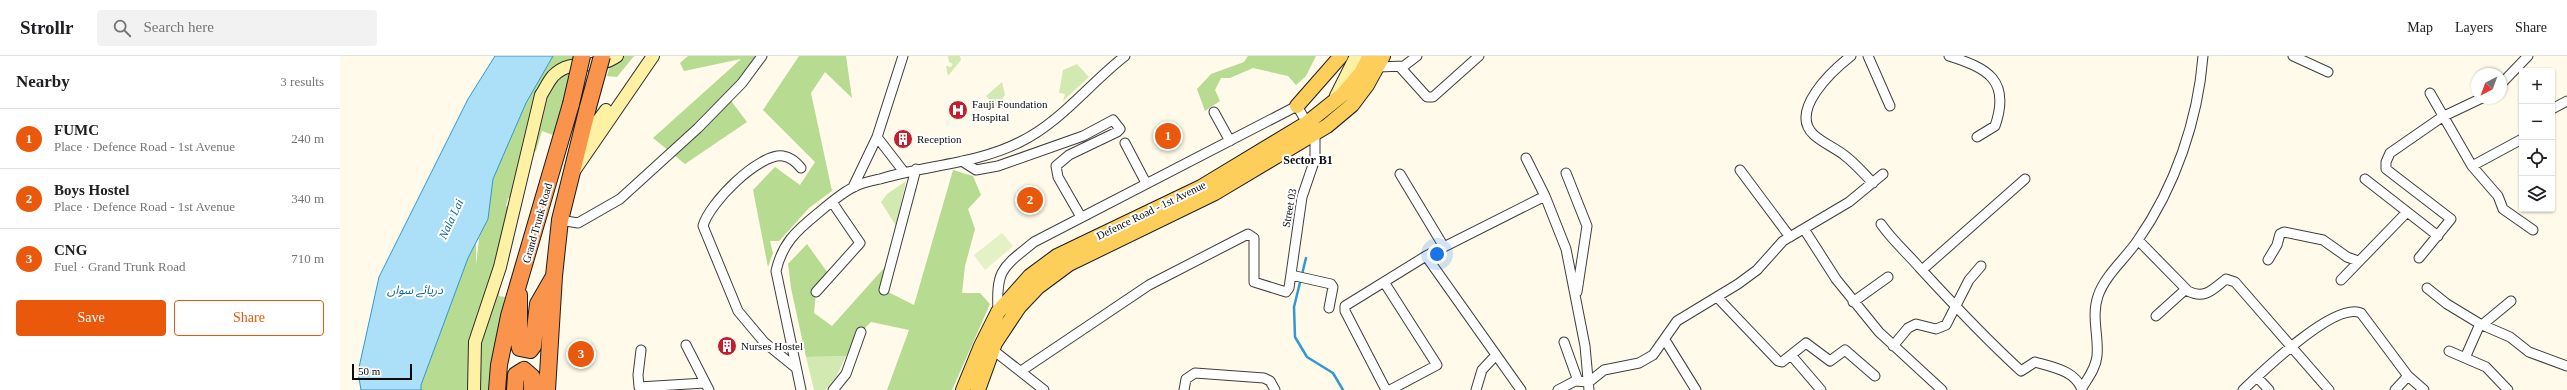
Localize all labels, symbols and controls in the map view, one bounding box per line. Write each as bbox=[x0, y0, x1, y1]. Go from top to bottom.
search box bbox=[97, 10, 377, 46]
text: Strollr bbox=[20, 17, 73, 38]
icon: search bbox=[111, 17, 133, 39]
text: Search here bbox=[143, 19, 214, 35]
text: Map bbox=[2407, 20, 2433, 35]
text: Layers bbox=[2455, 20, 2493, 35]
text: Share bbox=[2515, 20, 2547, 35]
north arrow bbox=[2471, 68, 2507, 104]
map controls bbox=[2519, 68, 2555, 212]
button: + bbox=[2519, 68, 2555, 104]
text: Nearby bbox=[16, 72, 70, 91]
text: 3 results bbox=[280, 74, 324, 89]
place label: Fauji Foundation Hospital bbox=[972, 98, 1048, 123]
hospital icon: Fauji Foundation Hospital bbox=[947, 99, 969, 121]
button: − bbox=[2519, 104, 2555, 140]
pin: 1 bbox=[1155, 121, 1181, 151]
text: FUMC bbox=[54, 122, 99, 138]
building icon: Reception bbox=[892, 128, 914, 150]
text: 1 bbox=[26, 131, 32, 146]
text: 240 m bbox=[291, 131, 324, 146]
place label: Reception bbox=[917, 133, 962, 145]
text: Place · Defence Road - 1st Avenue bbox=[54, 139, 235, 154]
button: locate bbox=[2519, 140, 2555, 176]
district label: Sector B1 bbox=[1283, 153, 1333, 167]
button: layers bbox=[2519, 176, 2555, 212]
street label: Defence Road - 1st Avenue bbox=[1094, 178, 1208, 242]
street label: Grand Trunk Road bbox=[520, 181, 554, 264]
text: Boys Hostel bbox=[54, 182, 129, 198]
pin: 2 bbox=[1017, 185, 1043, 215]
street label: Street 03 bbox=[1280, 187, 1298, 228]
text: 2 bbox=[26, 191, 32, 206]
text: 340 m bbox=[291, 191, 324, 206]
water label: Nala Lai bbox=[435, 197, 466, 242]
text: Place · Defence Road - 1st Avenue bbox=[54, 199, 235, 214]
text: CNG bbox=[54, 242, 87, 258]
your location bbox=[1427, 244, 1447, 264]
text: 3 bbox=[26, 251, 32, 266]
text: 710 m bbox=[291, 251, 324, 266]
text: Fuel · Grand Trunk Road bbox=[54, 259, 185, 274]
water label: دریائے سواں bbox=[387, 283, 443, 298]
button: Save bbox=[16, 300, 166, 336]
button: Share bbox=[174, 300, 324, 336]
building icon: Nurses Hostel bbox=[716, 335, 738, 357]
pin: 3 bbox=[568, 339, 594, 369]
place label: Nurses Hostel bbox=[741, 340, 803, 352]
scale bar bbox=[352, 362, 412, 381]
text: 50 m bbox=[358, 365, 380, 377]

